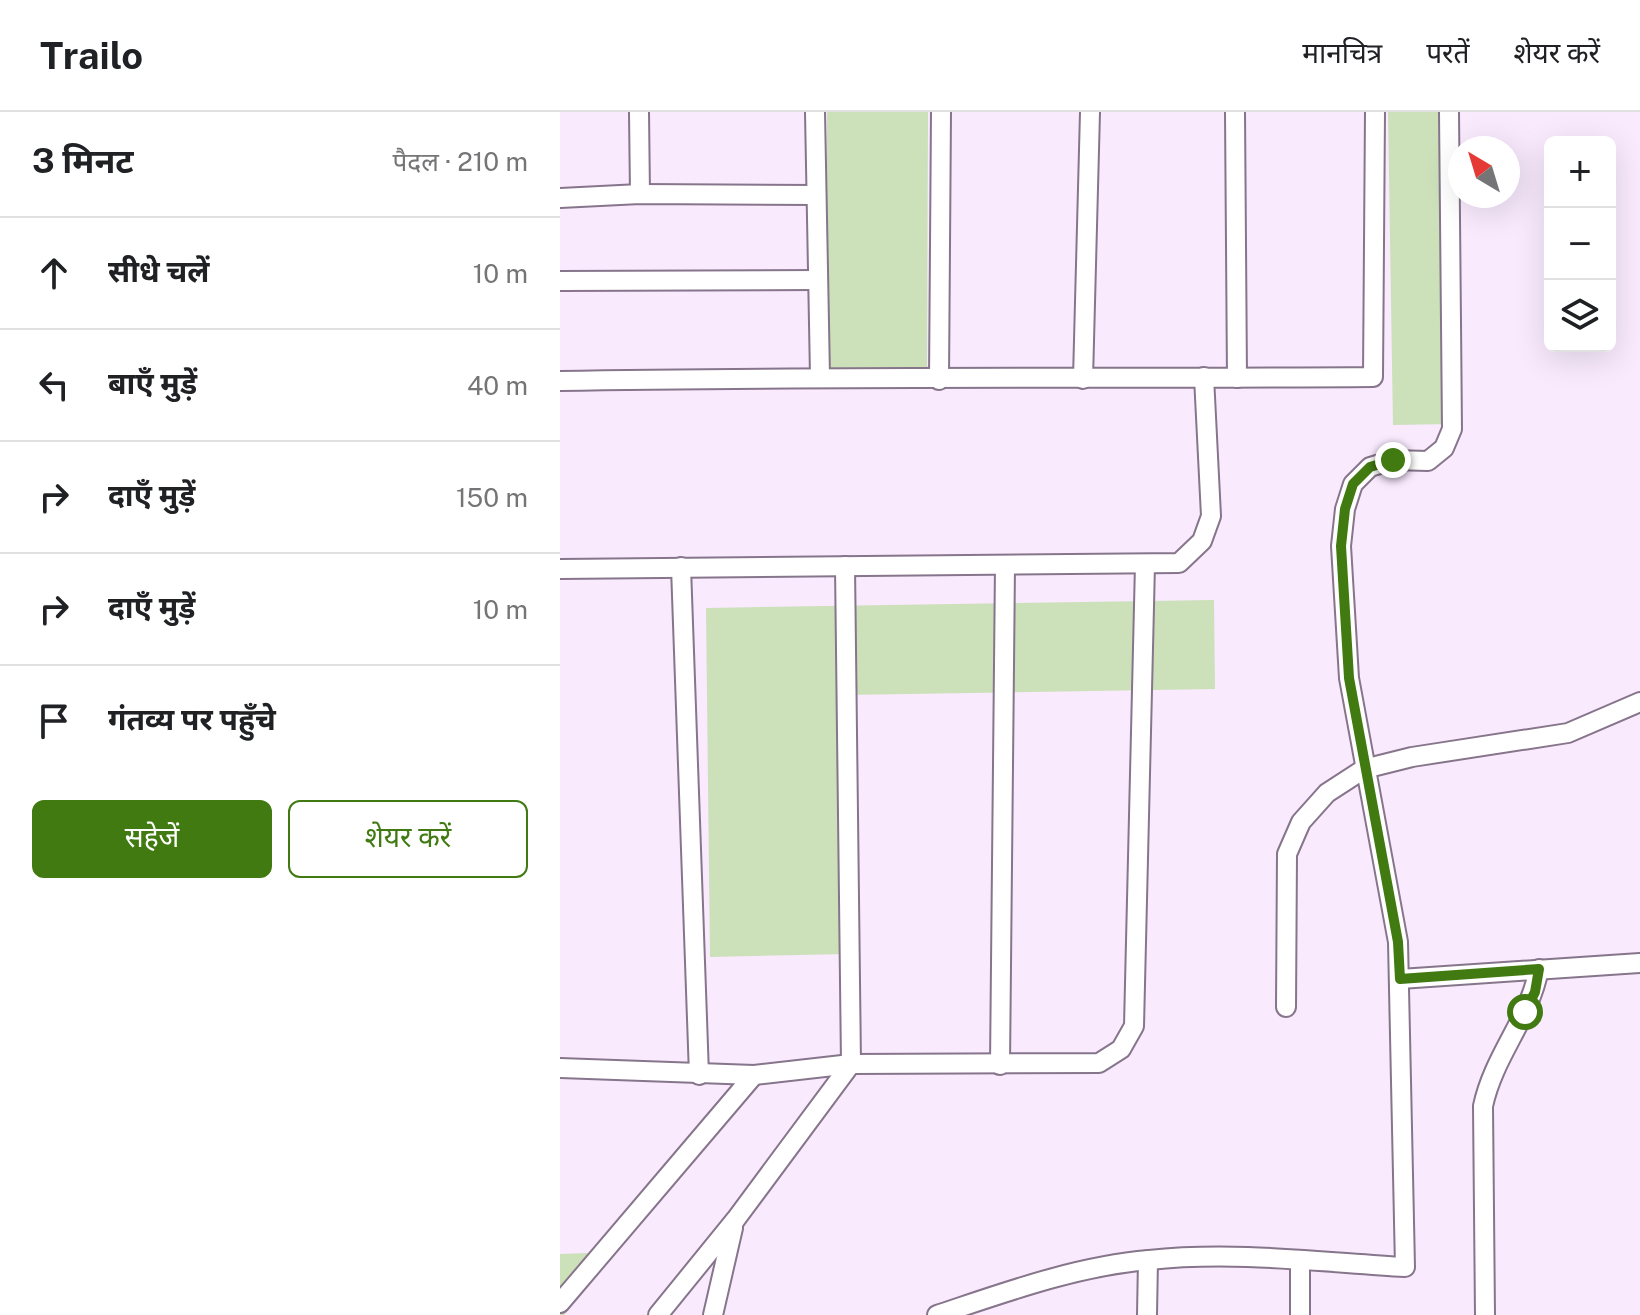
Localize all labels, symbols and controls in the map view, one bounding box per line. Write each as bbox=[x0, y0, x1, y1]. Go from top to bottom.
text: Trailo bbox=[40, 33, 143, 78]
text: मानचित्र bbox=[1302, 36, 1382, 69]
text: परतें bbox=[1426, 36, 1470, 69]
text: शेयर करें bbox=[1514, 36, 1600, 69]
north arrow bbox=[1448, 136, 1520, 208]
map controls bbox=[1544, 136, 1616, 352]
button: + bbox=[1544, 136, 1616, 208]
text: 3 मिनट bbox=[32, 141, 134, 181]
text: पैदल · 210 m bbox=[393, 146, 528, 177]
button: − bbox=[1544, 208, 1616, 280]
icon: ahead bbox=[32, 251, 76, 295]
text: सीधे चलें bbox=[108, 253, 209, 289]
text: 10 m bbox=[473, 258, 528, 289]
button: layers bbox=[1544, 280, 1616, 352]
icon: left bbox=[32, 363, 76, 407]
text: बाएँ मुड़ें bbox=[108, 365, 197, 401]
text: 40 m bbox=[467, 370, 528, 401]
route end bbox=[1375, 442, 1411, 478]
icon: right bbox=[32, 475, 76, 519]
text: दाएँ मुड़ें bbox=[108, 477, 195, 513]
text: 150 m bbox=[456, 482, 528, 513]
icon: right bbox=[32, 587, 76, 631]
text: दाएँ मुड़ें bbox=[108, 589, 195, 625]
text: 10 m bbox=[473, 594, 528, 625]
icon: arrive bbox=[32, 699, 76, 743]
text: गंतव्य पर पहुँचे bbox=[108, 701, 276, 737]
button: सहेजें bbox=[32, 800, 272, 878]
button: शेयर करें bbox=[288, 800, 528, 878]
route start bbox=[1507, 994, 1543, 1030]

